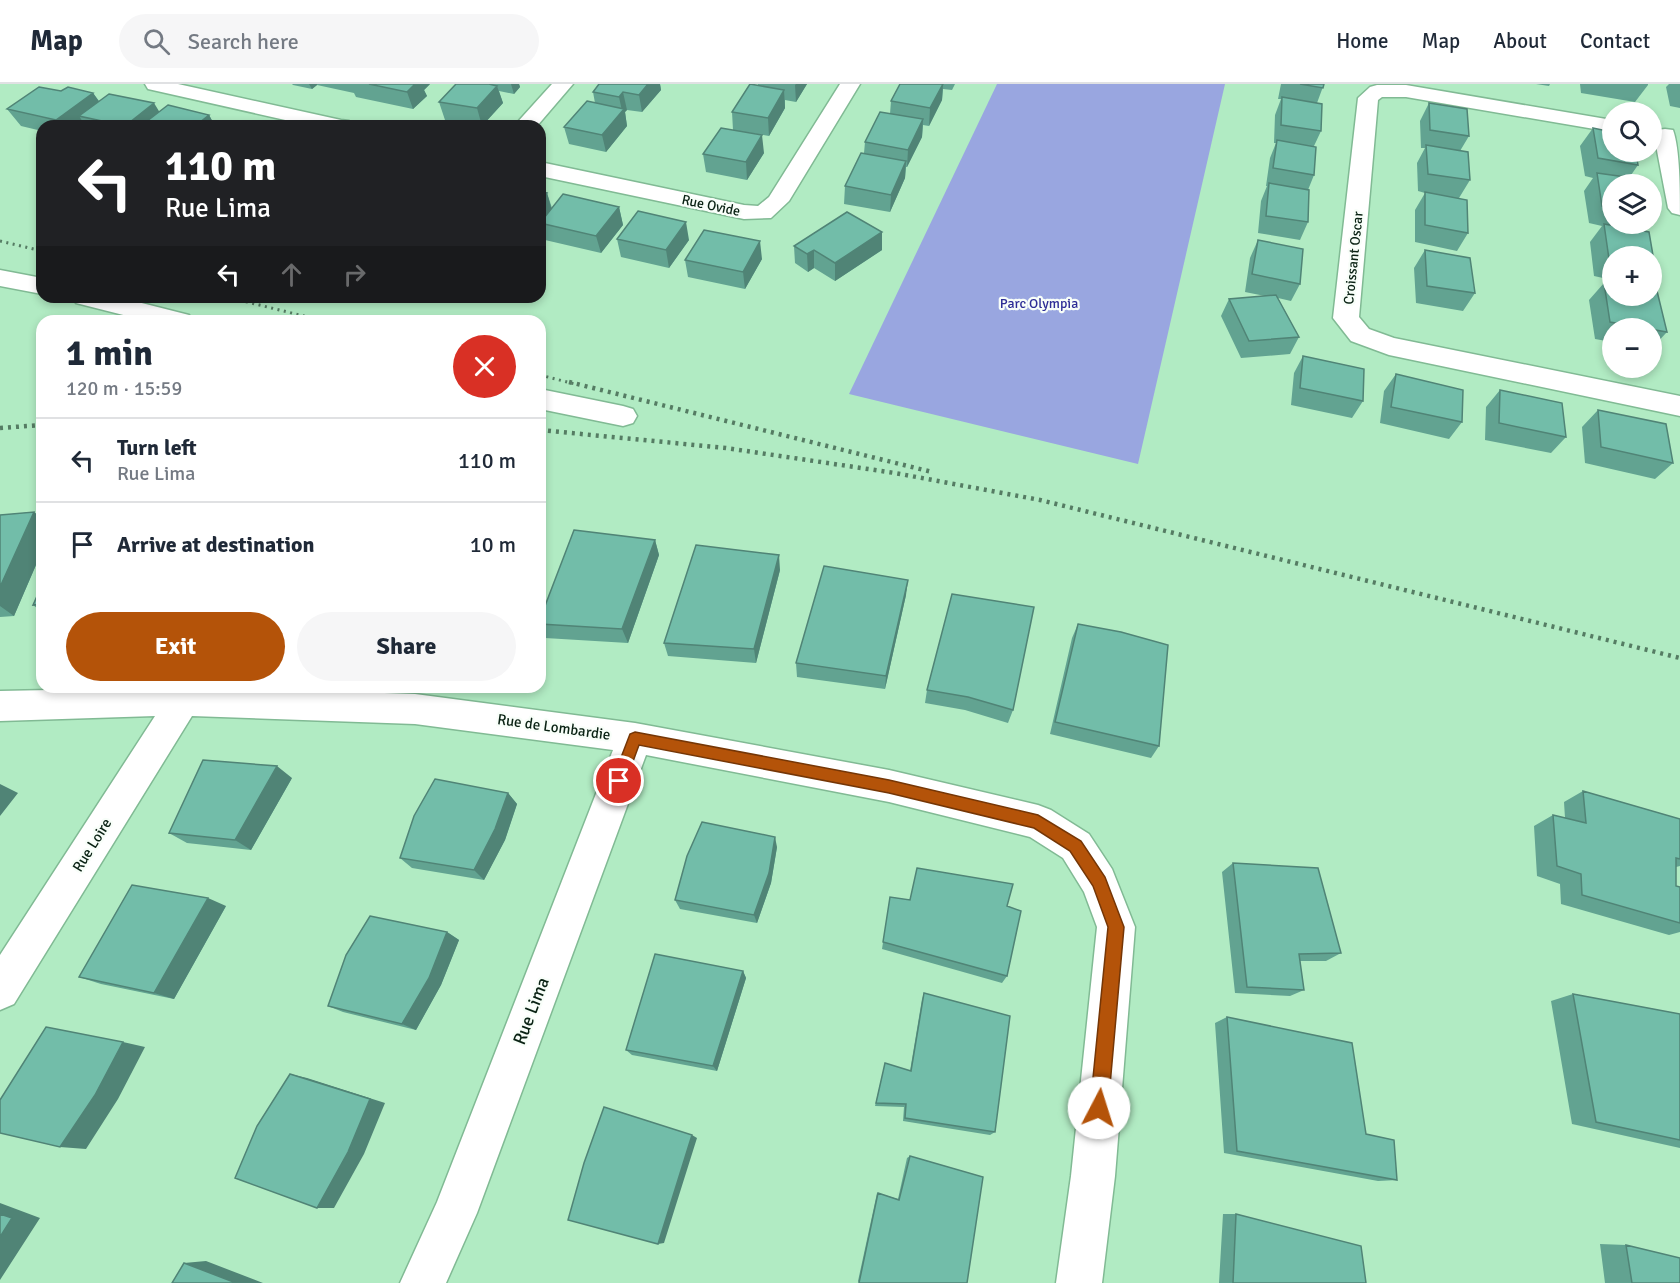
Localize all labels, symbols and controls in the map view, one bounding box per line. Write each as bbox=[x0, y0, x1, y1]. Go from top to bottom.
search box bbox=[119, 14, 539, 68]
text: Map bbox=[30, 24, 83, 58]
icon: search bbox=[140, 25, 173, 58]
text: Search here bbox=[188, 28, 299, 55]
text: Home bbox=[1336, 28, 1389, 54]
text: Map bbox=[1422, 28, 1460, 54]
text: About bbox=[1493, 28, 1547, 54]
text: Contact bbox=[1580, 28, 1650, 54]
map controls bbox=[1602, 102, 1662, 378]
button: search bbox=[1602, 102, 1662, 162]
text: 110 m bbox=[165, 141, 276, 192]
icon: left bbox=[66, 144, 144, 222]
button: layers bbox=[1602, 174, 1662, 234]
street label: Rue Ovide bbox=[680, 191, 742, 220]
text: Rue Lima bbox=[165, 192, 271, 225]
street label: Croissant Oscar bbox=[1340, 210, 1367, 305]
button: + bbox=[1602, 246, 1662, 306]
icon: left bbox=[212, 258, 245, 291]
icon: ahead bbox=[275, 258, 308, 291]
icon: right bbox=[338, 258, 371, 291]
park label: Parc Olympia bbox=[1000, 295, 1078, 312]
button: − bbox=[1602, 318, 1662, 378]
text: 1 min bbox=[66, 331, 153, 376]
button: close bbox=[453, 335, 516, 398]
text: 120 m · 15:59 bbox=[66, 376, 182, 401]
text: Turn left bbox=[117, 434, 197, 461]
icon: left bbox=[66, 444, 99, 477]
text: 110 m bbox=[458, 447, 516, 474]
text: Rue Lima bbox=[117, 461, 195, 486]
icon: arrive bbox=[66, 528, 99, 561]
text: Arrive at destination bbox=[117, 531, 314, 558]
text: 10 m bbox=[470, 531, 516, 558]
button: Exit bbox=[66, 612, 285, 681]
button: Share bbox=[297, 612, 516, 681]
street label: Rue de Lombardie bbox=[496, 710, 612, 744]
pin bbox=[593, 755, 644, 806]
icon: arrive bbox=[602, 764, 635, 797]
street label: Rue Loire bbox=[69, 815, 115, 875]
street label: Rue Lima bbox=[508, 974, 554, 1048]
position arrow bbox=[1067, 1076, 1131, 1140]

